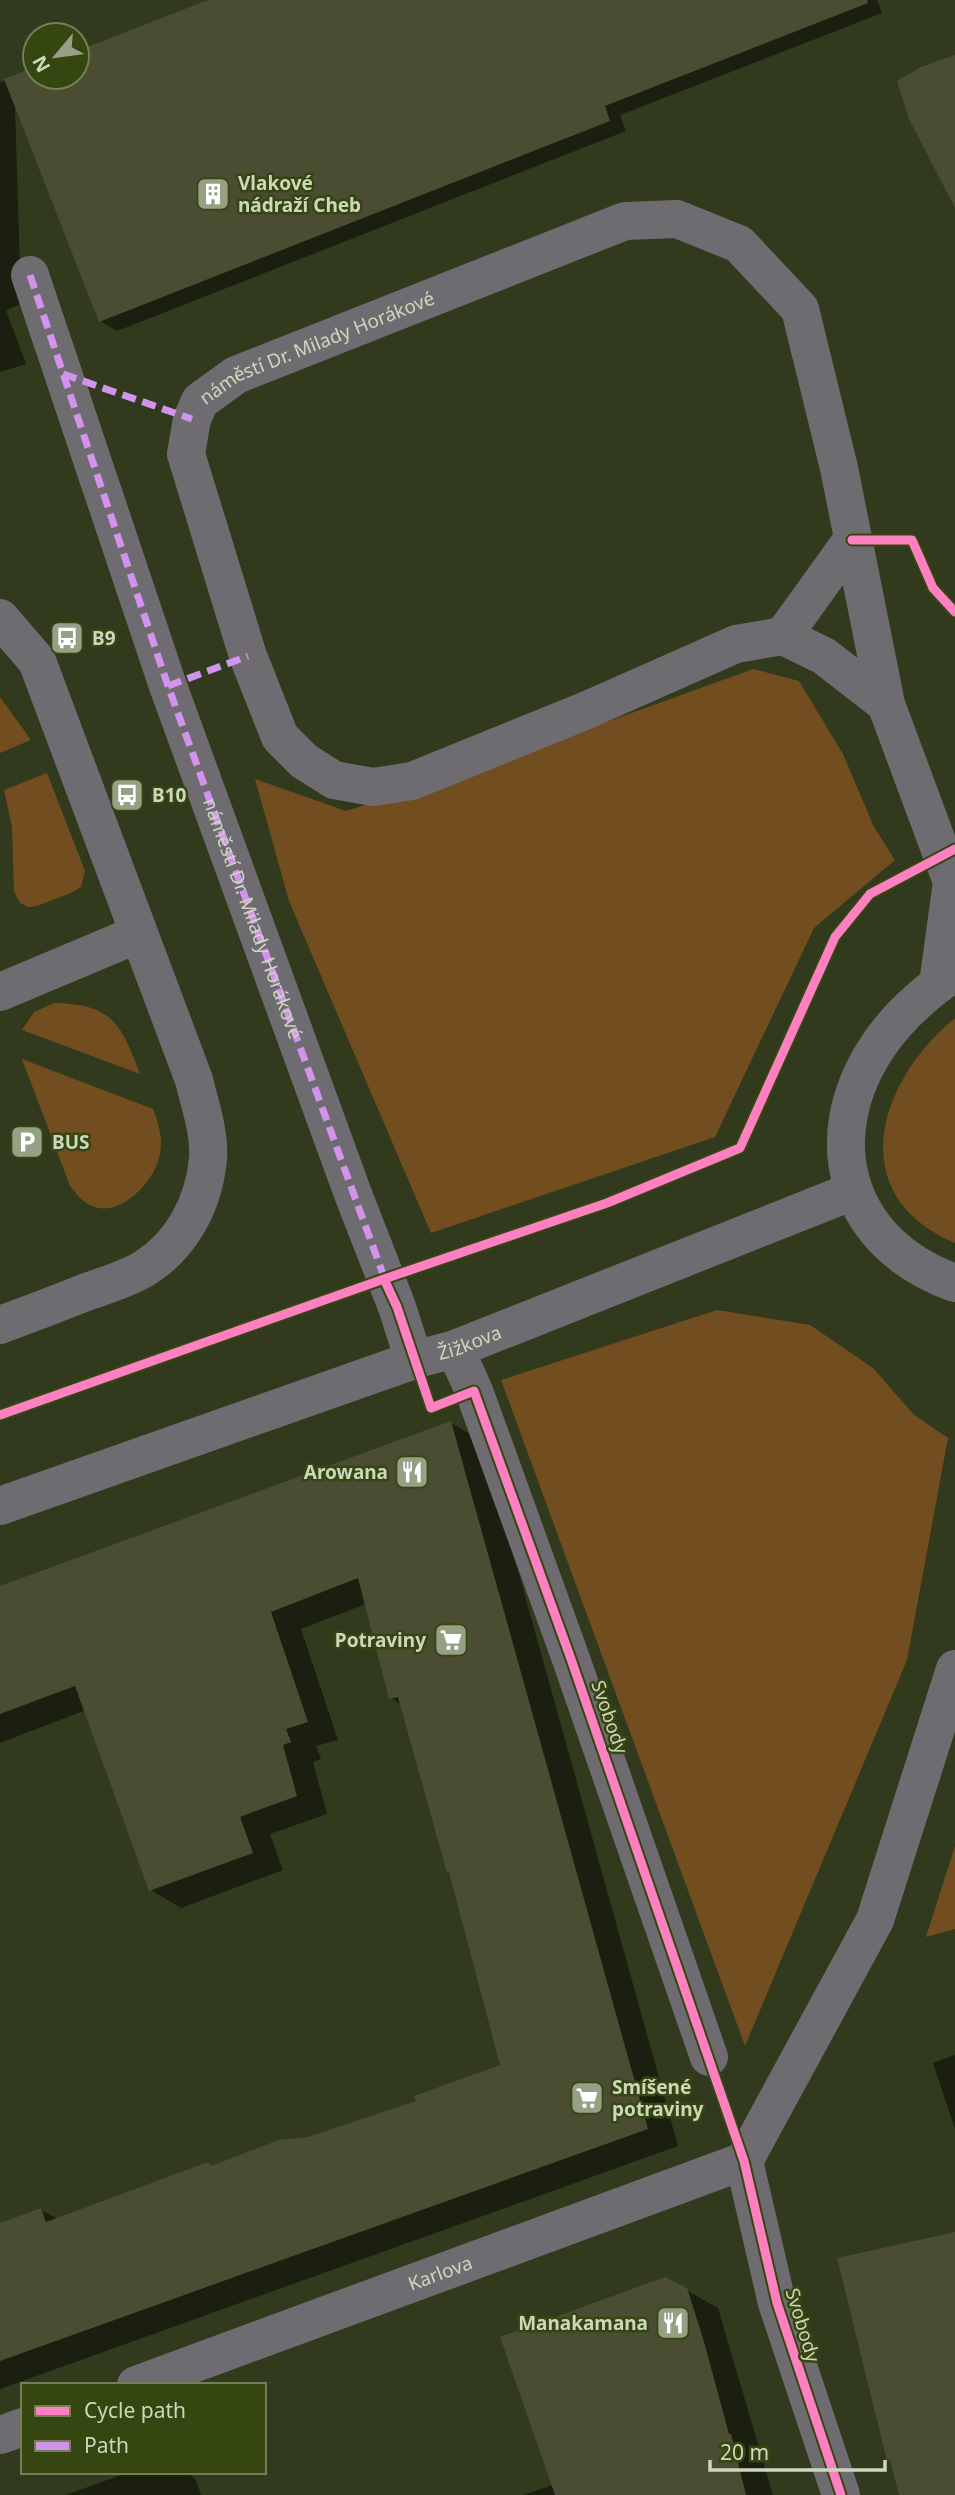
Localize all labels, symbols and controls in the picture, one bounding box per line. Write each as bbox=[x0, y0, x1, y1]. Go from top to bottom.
north arrow bbox=[21, 21, 91, 91]
text: N bbox=[26, 51, 56, 77]
place label: Vlakové nádraží Cheb bbox=[238, 170, 361, 218]
building icon: Vlakové nádraží Cheb bbox=[194, 175, 232, 213]
street label: náměstí Dr. Milady Horákové bbox=[194, 285, 438, 410]
bus stop icon: B9 bbox=[48, 619, 86, 657]
place label: B9 bbox=[92, 625, 116, 651]
bus stop icon: B10 bbox=[108, 776, 146, 814]
place label: B10 bbox=[152, 782, 187, 808]
street label: náměstí Dr. Milady Horákové bbox=[197, 794, 309, 1043]
parking icon: BUS bbox=[8, 1123, 46, 1161]
place label: BUS bbox=[52, 1129, 89, 1155]
street label: Žižkova bbox=[435, 1319, 505, 1366]
restaurant icon: Arowana bbox=[393, 1453, 431, 1491]
place label: Arowana bbox=[304, 1459, 388, 1485]
supermarket icon: Potraviny bbox=[432, 1621, 470, 1659]
place label: Potraviny bbox=[335, 1627, 426, 1653]
street label: Svobody bbox=[585, 1677, 635, 1758]
place label: Smíšené potraviny bbox=[612, 2074, 704, 2122]
supermarket icon: Smíšené potraviny bbox=[568, 2079, 606, 2117]
street label: Karlova bbox=[404, 2249, 476, 2297]
street label: Svobody bbox=[779, 2285, 827, 2365]
restaurant icon: Manakamana bbox=[654, 2304, 692, 2342]
place label: Manakamana bbox=[518, 2310, 648, 2336]
legend bbox=[21, 2383, 266, 2474]
text: Cycle path bbox=[84, 2396, 186, 2424]
scale bar bbox=[710, 2428, 885, 2472]
text: Path bbox=[84, 2431, 129, 2459]
text: 20 m bbox=[720, 2438, 769, 2466]

